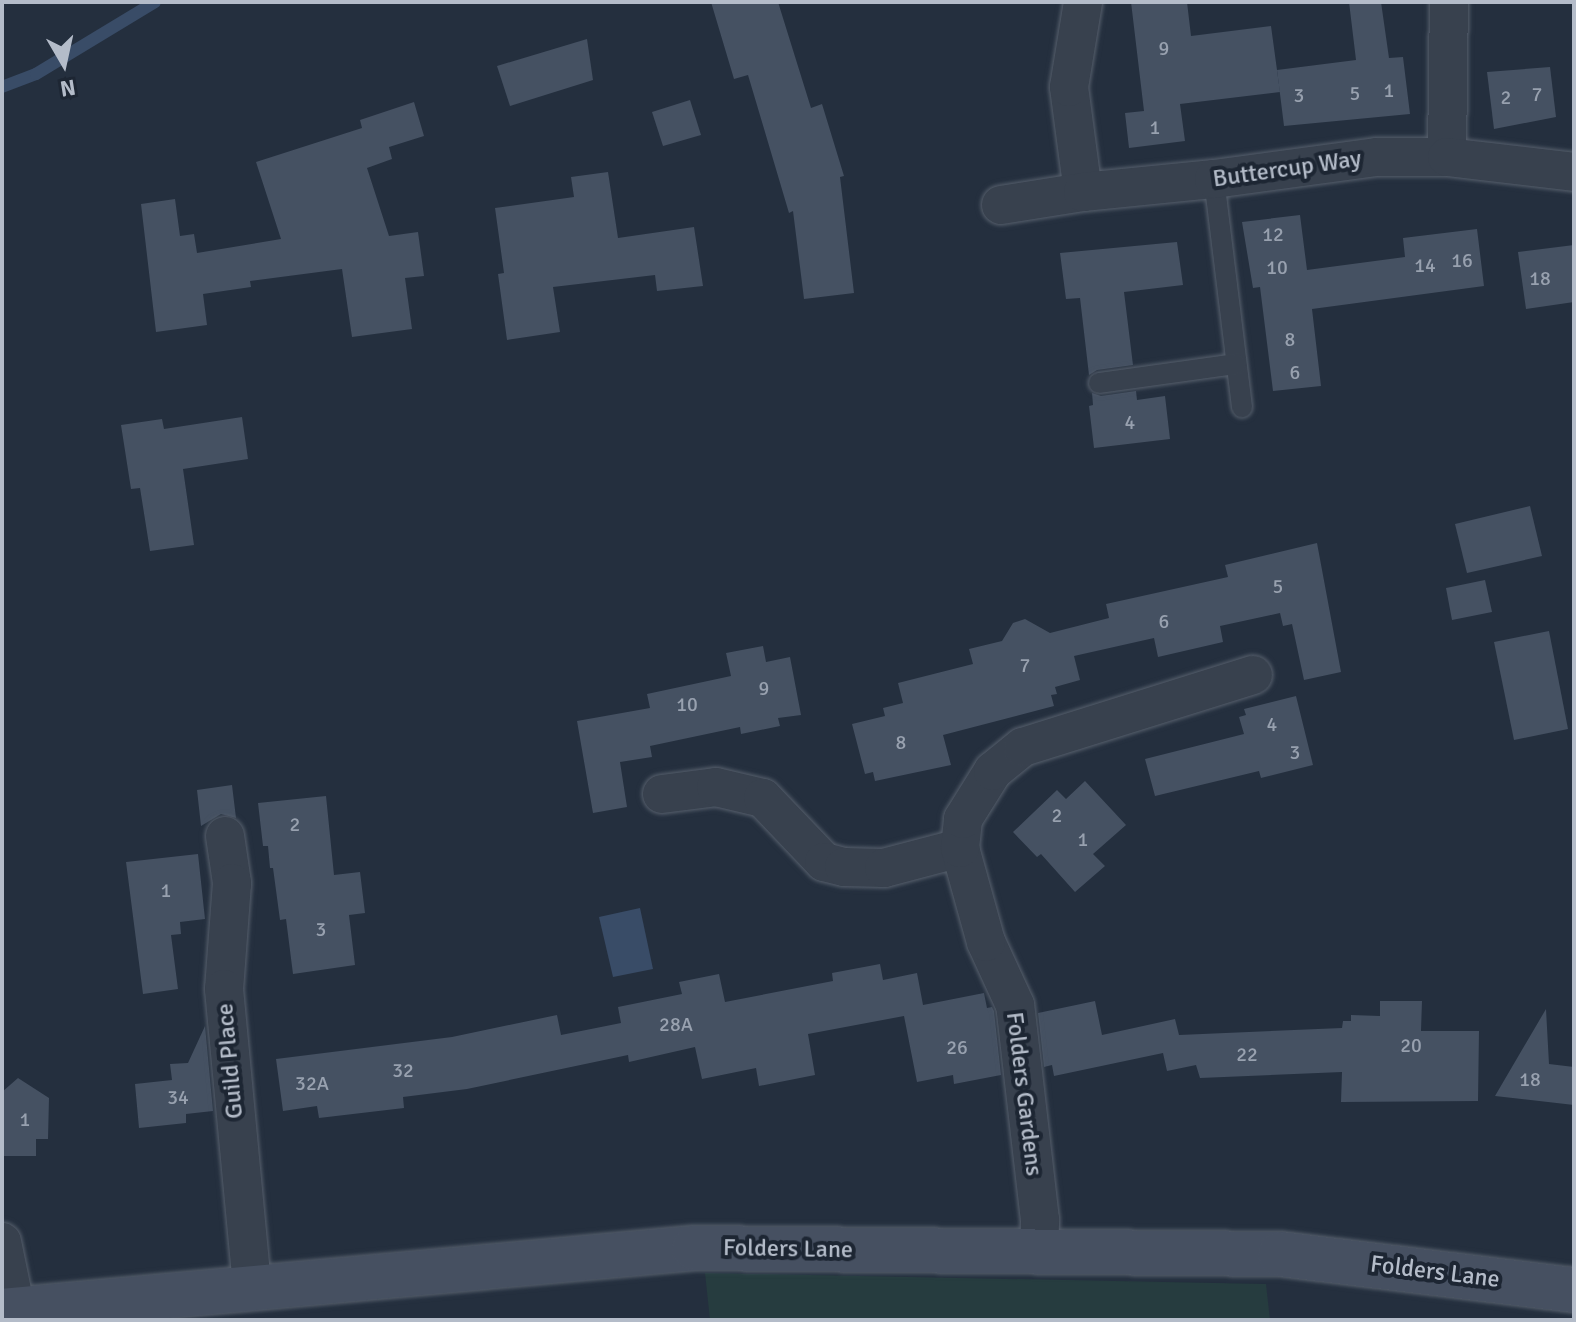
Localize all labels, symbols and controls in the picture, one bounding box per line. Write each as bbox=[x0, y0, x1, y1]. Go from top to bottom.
north arrow bbox=[24, 24, 104, 104]
house number: 9 bbox=[1159, 36, 1169, 60]
text: N bbox=[58, 74, 78, 103]
house number: 1 bbox=[1384, 78, 1394, 102]
house number: 5 bbox=[1350, 81, 1360, 105]
house number: 7 bbox=[1532, 82, 1542, 106]
house number: 3 bbox=[1294, 83, 1304, 107]
house number: 2 bbox=[1501, 85, 1511, 109]
house number: 1 bbox=[1150, 115, 1160, 139]
street label: Buttercup Way bbox=[1211, 144, 1363, 194]
house number: 12 bbox=[1262, 222, 1284, 246]
house number: 16 bbox=[1451, 248, 1473, 272]
house number: 14 bbox=[1414, 253, 1436, 277]
house number: 10 bbox=[1266, 255, 1288, 279]
house number: 18 bbox=[1529, 266, 1551, 290]
house number: 8 bbox=[1285, 327, 1295, 351]
house number: 6 bbox=[1290, 360, 1300, 384]
house number: 4 bbox=[1125, 410, 1135, 434]
house number: 5 bbox=[1273, 574, 1283, 598]
house number: 6 bbox=[1159, 609, 1169, 633]
house number: 7 bbox=[1020, 653, 1030, 677]
house number: 9 bbox=[759, 676, 769, 700]
house number: 10 bbox=[676, 692, 698, 716]
house number: 4 bbox=[1267, 712, 1277, 736]
house number: 8 bbox=[896, 730, 906, 754]
house number: 3 bbox=[1290, 740, 1300, 764]
house number: 2 bbox=[1052, 803, 1062, 827]
house number: 2 bbox=[290, 812, 300, 836]
house number: 1 bbox=[1078, 827, 1088, 851]
house number: 1 bbox=[161, 878, 171, 902]
house number: 3 bbox=[316, 917, 326, 941]
street label: Guild Place bbox=[211, 1002, 249, 1120]
street label: Folders Gardens bbox=[1000, 1010, 1048, 1178]
house number: 28A bbox=[659, 1012, 693, 1036]
house number: 20 bbox=[1400, 1033, 1422, 1057]
house number: 26 bbox=[946, 1035, 968, 1059]
house number: 22 bbox=[1236, 1042, 1258, 1066]
house number: 32 bbox=[392, 1058, 414, 1082]
house number: 18 bbox=[1519, 1067, 1541, 1091]
house number: 32A bbox=[295, 1071, 329, 1095]
house number: 34 bbox=[167, 1085, 189, 1109]
house number: 1 bbox=[20, 1107, 30, 1131]
street label: Folders Lane bbox=[723, 1233, 853, 1265]
street label: Folders Lane bbox=[1369, 1250, 1501, 1294]

